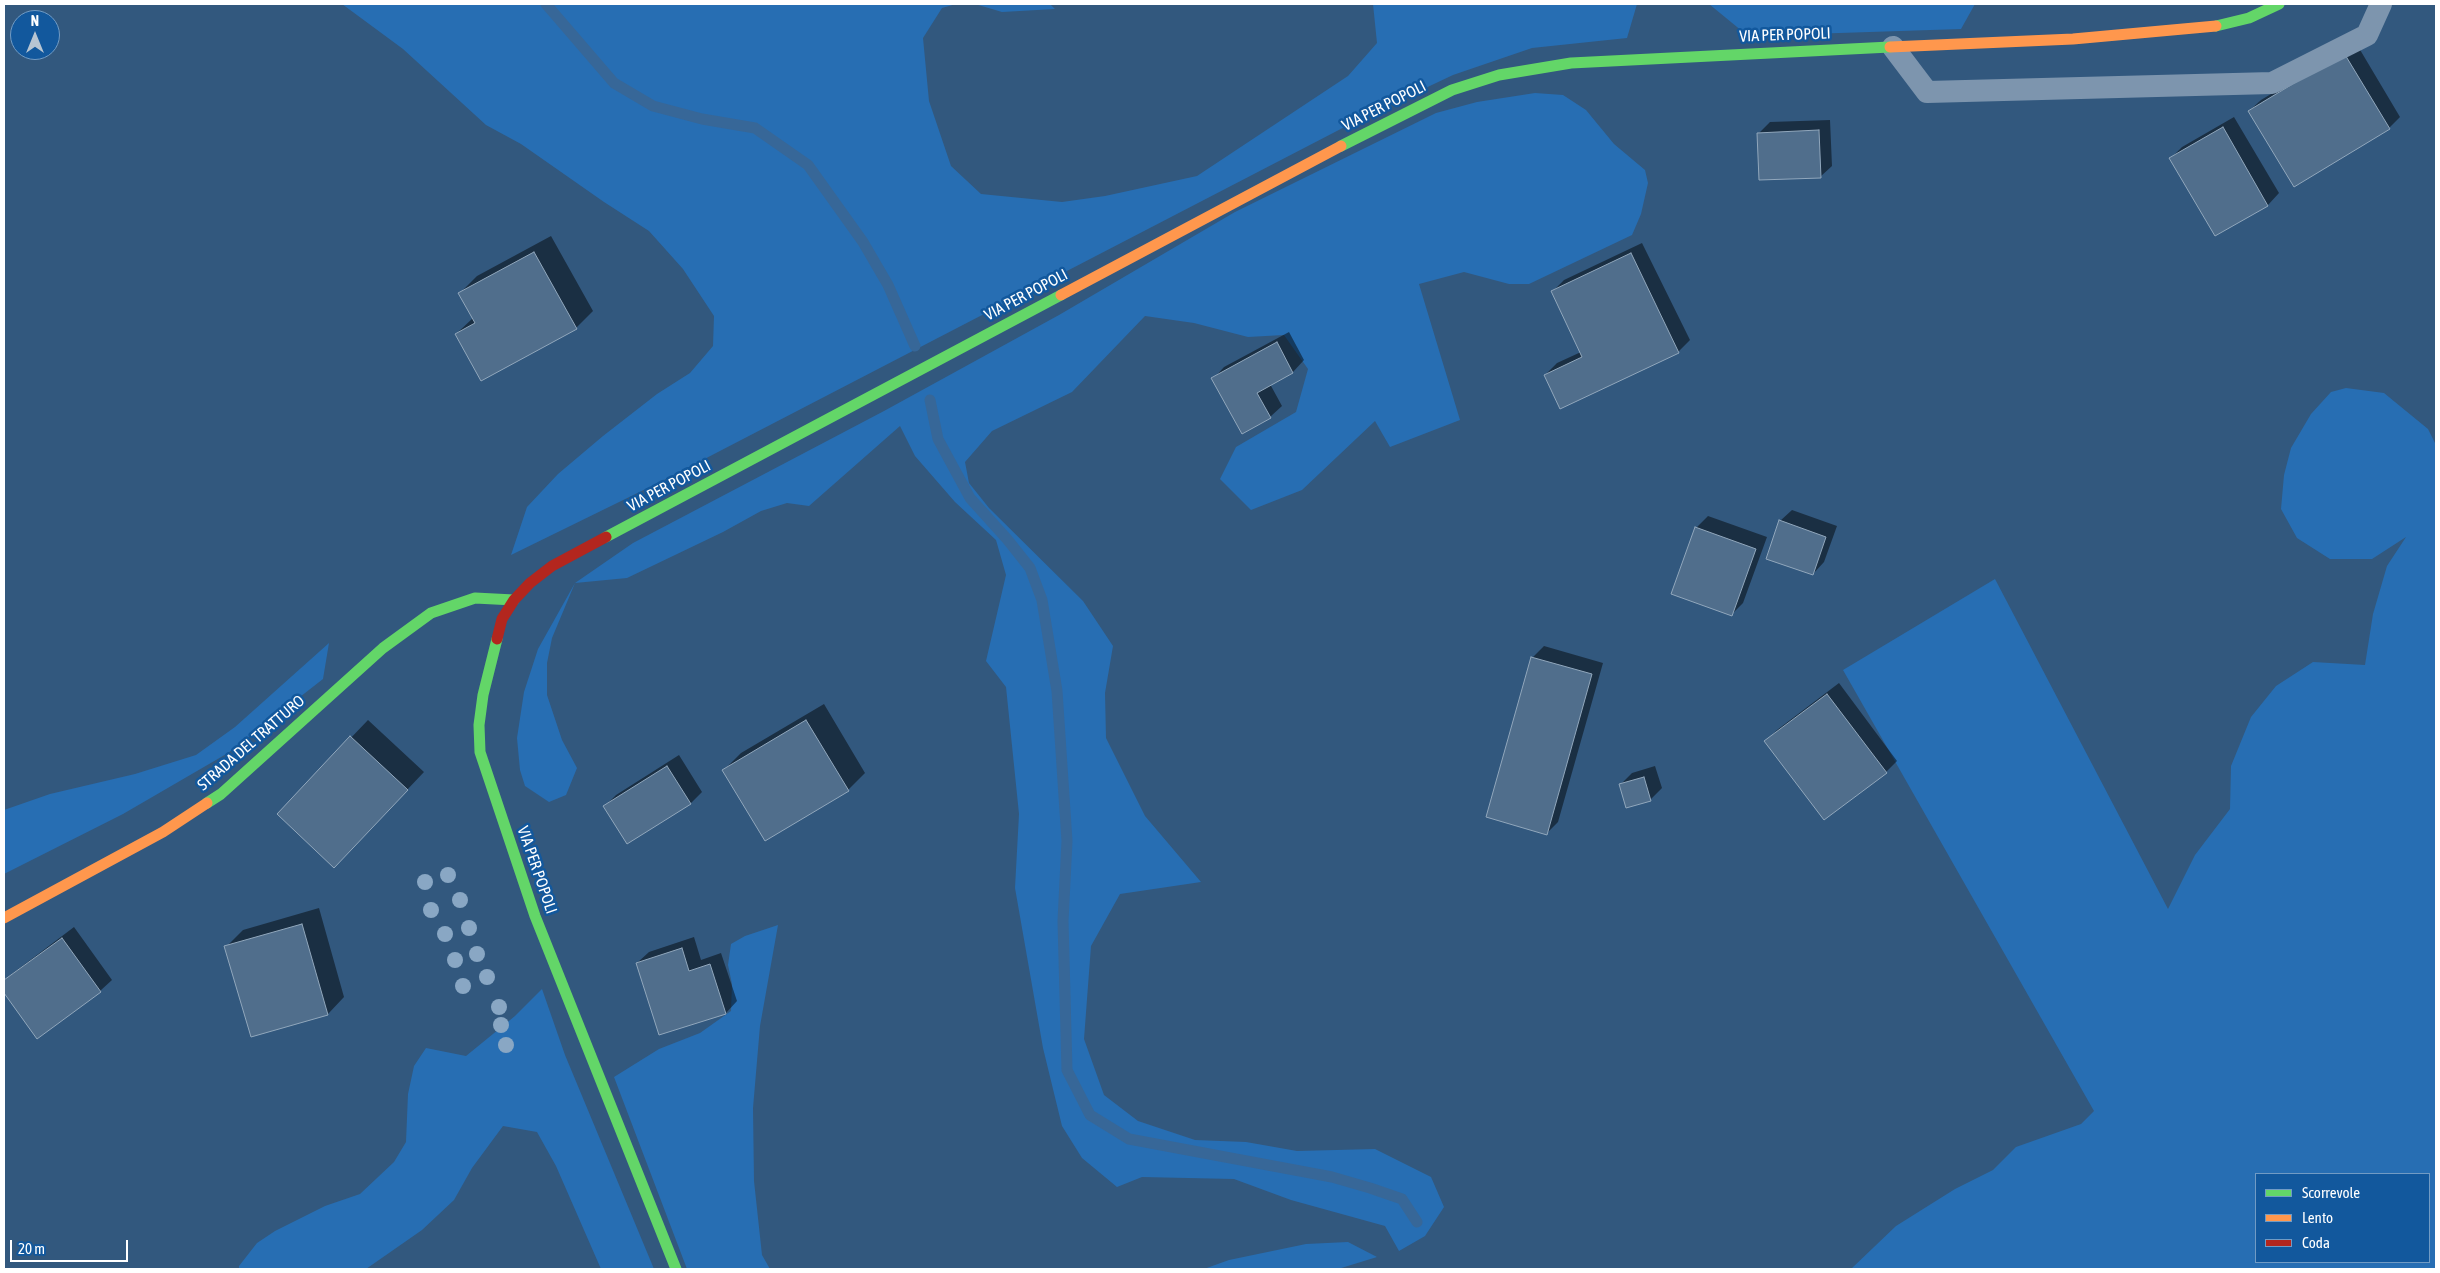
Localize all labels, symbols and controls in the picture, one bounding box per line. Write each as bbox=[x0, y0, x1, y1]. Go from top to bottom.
north arrow bbox=[10, 10, 60, 60]
text: N bbox=[31, 13, 39, 29]
street label: VIA PER POPOLI bbox=[1739, 24, 1831, 46]
street label: VIA PER POPOLI bbox=[1339, 77, 1429, 135]
street label: VIA PER POPOLI bbox=[981, 265, 1071, 325]
street label: VIA PER POPOLI bbox=[624, 456, 714, 516]
street label: STRADA DEL TRATTURO bbox=[194, 691, 308, 795]
street label: VIA PER POPOLI bbox=[513, 824, 561, 916]
legend bbox=[2255, 1173, 2430, 1263]
text: Scorrevole bbox=[2302, 1184, 2360, 1201]
text: Lento bbox=[2302, 1209, 2333, 1226]
scale bar bbox=[12, 1230, 130, 1262]
text: Coda bbox=[2302, 1234, 2330, 1251]
text: 20 m bbox=[18, 1240, 45, 1257]

